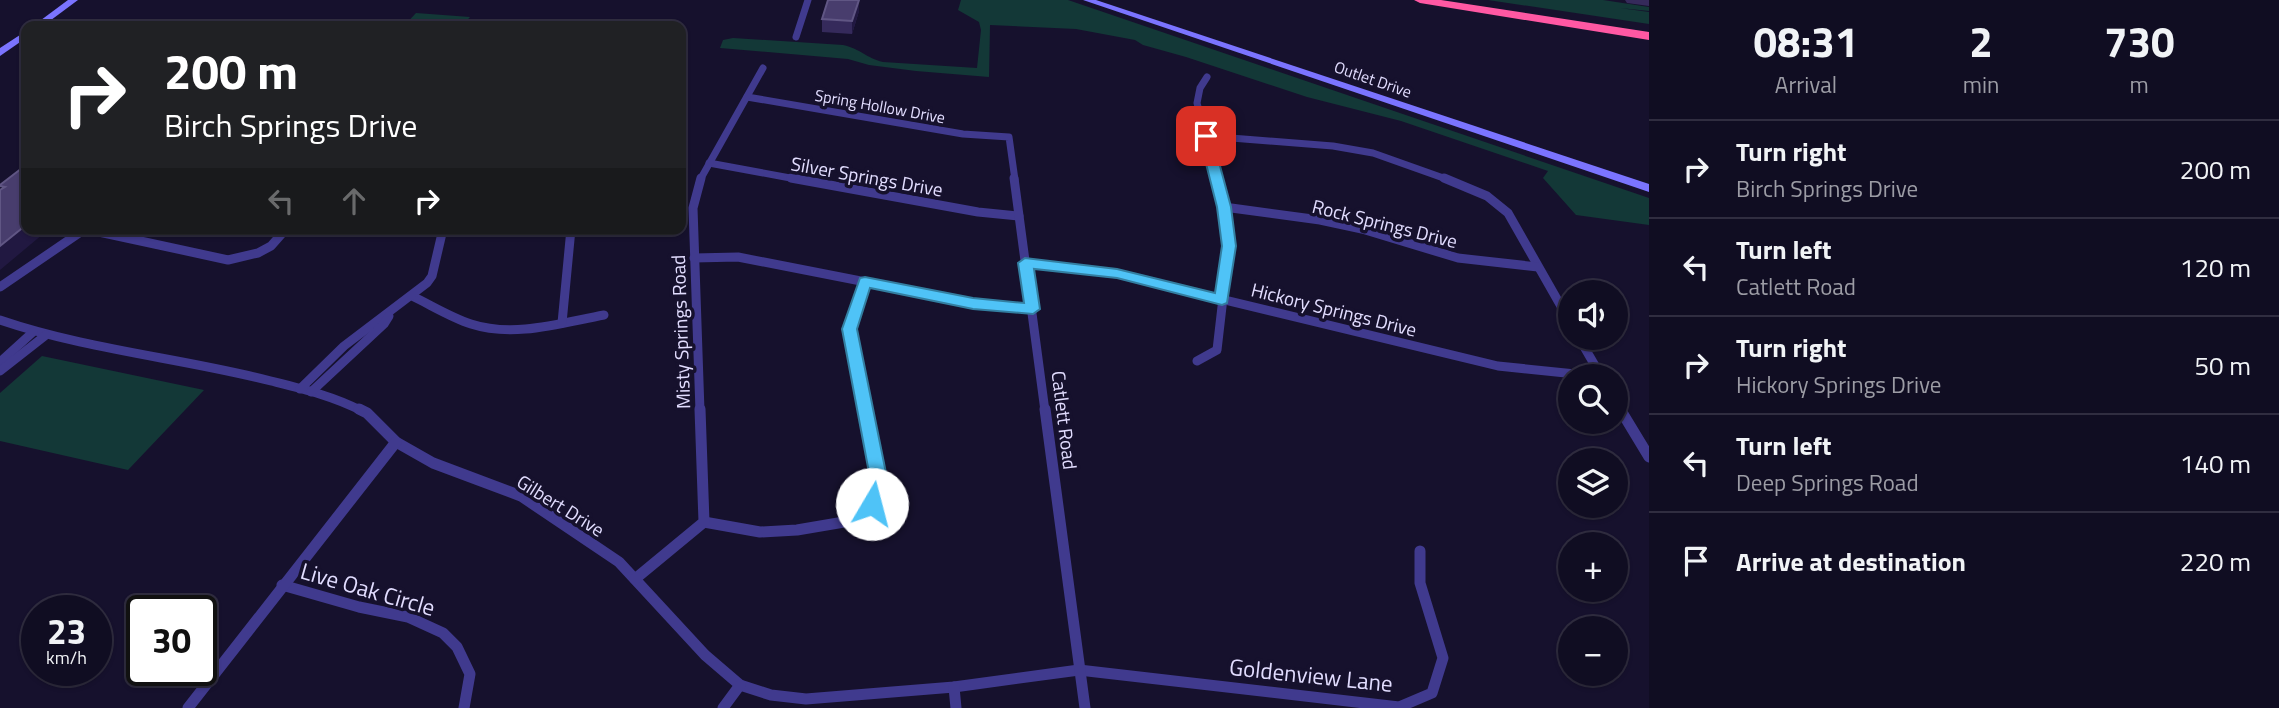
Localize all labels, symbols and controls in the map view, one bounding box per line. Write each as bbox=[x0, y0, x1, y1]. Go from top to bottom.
text: 08:31 bbox=[1753, 9, 1858, 73]
text: 2 bbox=[1969, 9, 1993, 73]
text: 730 bbox=[2104, 9, 2174, 73]
text: 200 m bbox=[164, 33, 298, 108]
icon: right bbox=[49, 49, 140, 140]
street label: Outlet Drive bbox=[1331, 55, 1415, 103]
text: Arrival bbox=[1775, 67, 1837, 102]
text: min bbox=[1963, 67, 1999, 102]
text: m bbox=[2130, 67, 2149, 102]
street label: Spring Hollow Drive bbox=[813, 83, 947, 129]
text: Birch Springs Drive bbox=[164, 101, 417, 149]
pin bbox=[1176, 106, 1236, 166]
icon: arrive bbox=[1187, 117, 1225, 155]
text: Turn right bbox=[1736, 132, 1847, 171]
street label: Silver Springs Drive bbox=[789, 148, 945, 204]
icon: right bbox=[1677, 150, 1715, 188]
text: 200 m bbox=[2180, 150, 2251, 189]
text: Birch Springs Drive bbox=[1736, 171, 1918, 206]
icon: left bbox=[262, 182, 300, 220]
icon: ahead bbox=[335, 182, 373, 220]
icon: right bbox=[408, 182, 446, 220]
street label: Rock Springs Drive bbox=[1309, 191, 1461, 255]
text: Turn left bbox=[1736, 230, 1831, 269]
icon: left bbox=[1677, 248, 1715, 286]
text: 120 m bbox=[2180, 248, 2251, 287]
street label: Misty Springs Road bbox=[663, 254, 697, 410]
text: Catlett Road bbox=[1736, 269, 1856, 304]
street label: Hickory Springs Drive bbox=[1248, 274, 1420, 344]
map controls bbox=[1558, 280, 1628, 686]
button: sound bbox=[1558, 280, 1628, 350]
text: Turn right bbox=[1736, 328, 1847, 367]
icon: right bbox=[1677, 346, 1715, 384]
text: 50 m bbox=[2194, 346, 2251, 385]
button: search bbox=[1558, 364, 1628, 434]
text: Hickory Springs Drive bbox=[1736, 367, 1941, 402]
street label: Catlett Road bbox=[1045, 369, 1085, 471]
text: Turn left bbox=[1736, 426, 1831, 465]
icon: left bbox=[1677, 444, 1715, 482]
text: 140 m bbox=[2180, 444, 2251, 483]
button: layers bbox=[1558, 448, 1628, 518]
text: Deep Springs Road bbox=[1736, 465, 1919, 500]
street label: Gilbert Drive bbox=[511, 467, 611, 543]
position arrow bbox=[835, 467, 909, 541]
button: + bbox=[1558, 532, 1628, 602]
icon: arrive bbox=[1677, 542, 1715, 580]
text: Arrive at destination bbox=[1736, 542, 1966, 581]
text: 220 m bbox=[2180, 542, 2251, 581]
street label: Live Oak Circle bbox=[297, 553, 439, 625]
speed limit sign: 30 bbox=[126, 595, 217, 686]
text: 23 bbox=[47, 604, 86, 658]
button: − bbox=[1558, 616, 1628, 686]
text: km/h bbox=[46, 644, 87, 671]
street label: Goldenview Lane bbox=[1227, 649, 1395, 701]

